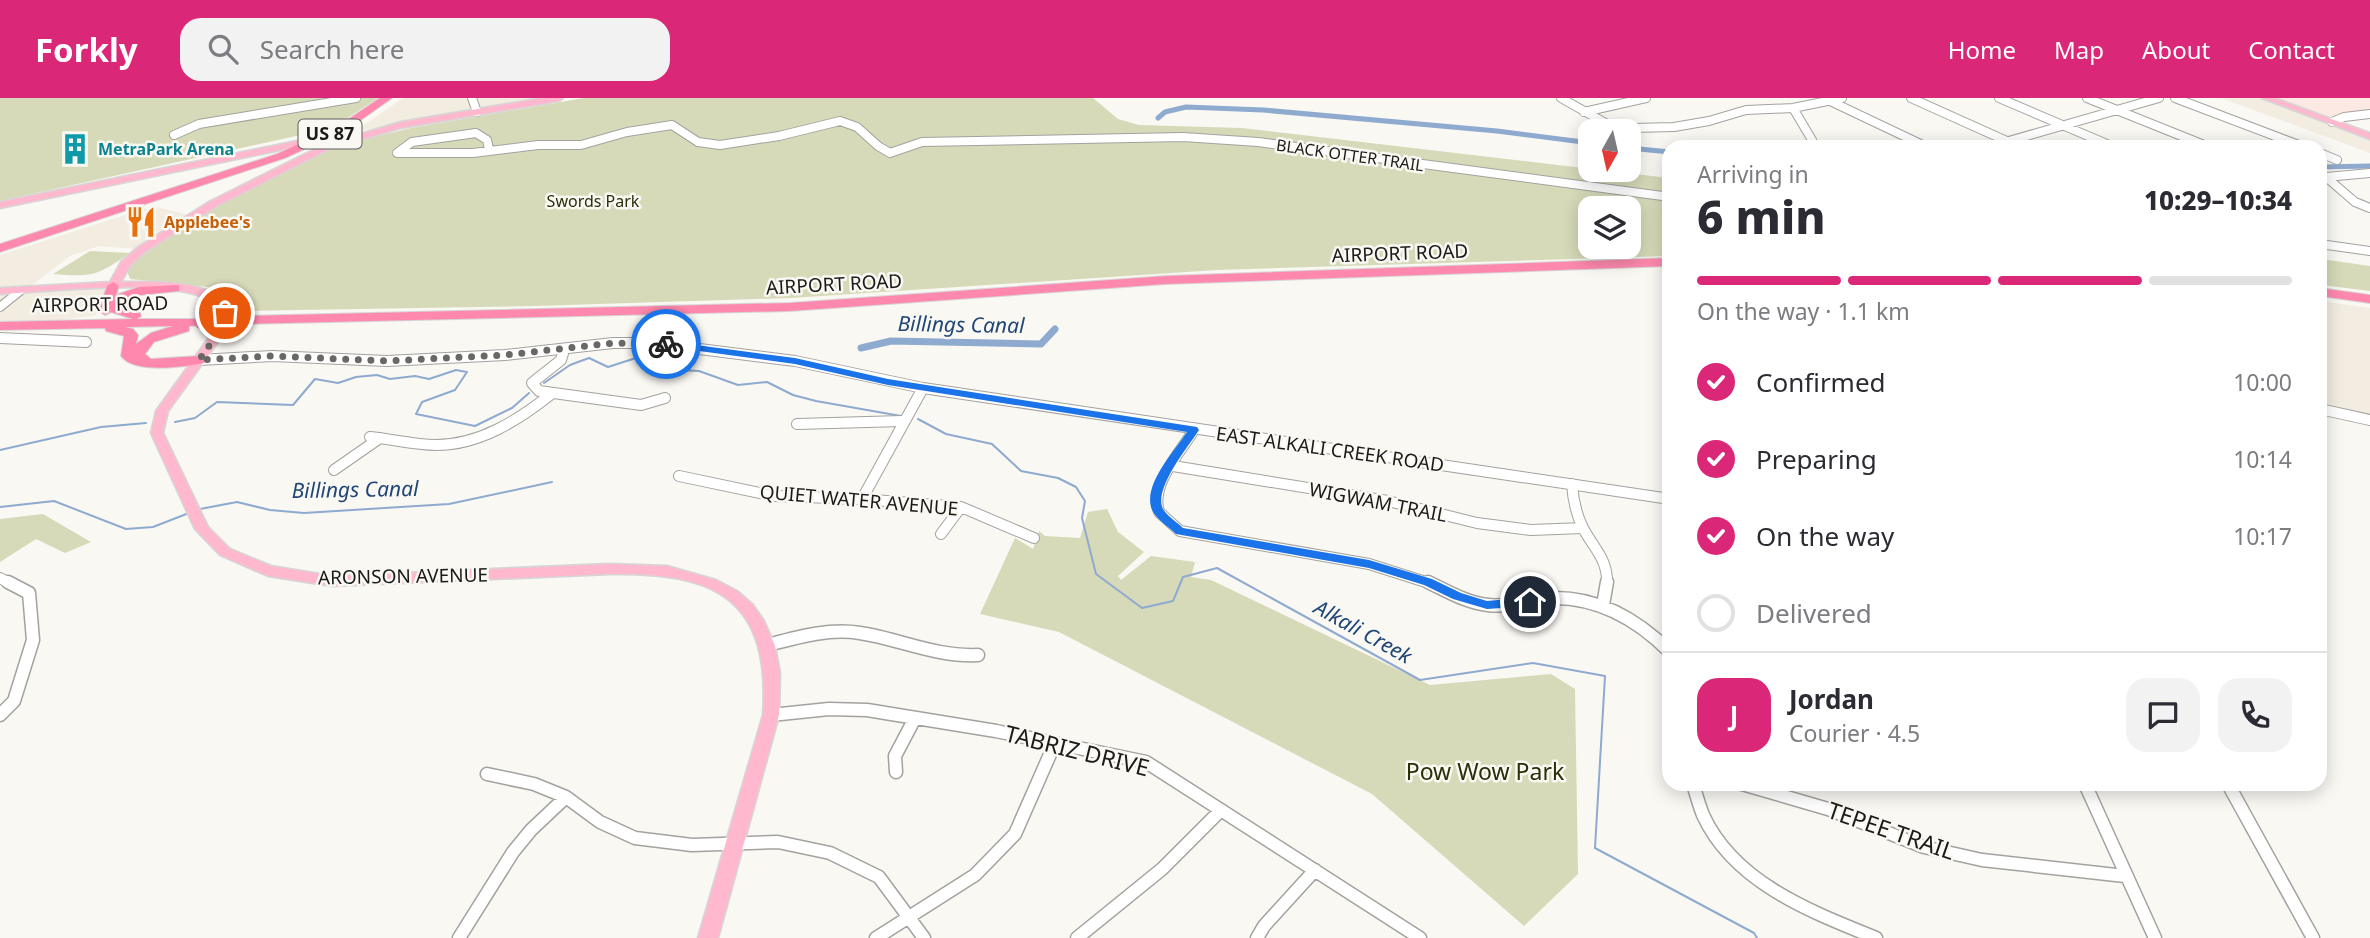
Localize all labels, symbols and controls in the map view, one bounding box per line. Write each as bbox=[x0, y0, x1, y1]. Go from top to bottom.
search box bbox=[180, 18, 670, 81]
text: Forkly bbox=[35, 27, 138, 72]
icon: search bbox=[204, 30, 242, 68]
text: Search here bbox=[260, 31, 404, 67]
text: Home bbox=[1948, 33, 2016, 66]
text: Map bbox=[2054, 33, 2104, 66]
text: About bbox=[2142, 33, 2210, 66]
text: Contact bbox=[2248, 33, 2335, 66]
north arrow bbox=[1578, 119, 1642, 182]
map controls bbox=[1578, 119, 1641, 259]
road number: US 87 bbox=[298, 120, 362, 149]
building icon: MetraPark Arena bbox=[58, 132, 92, 166]
street label: BLACK OTTER TRAIL bbox=[1275, 134, 1425, 176]
place label: MetraPark Arena bbox=[98, 138, 234, 160]
text: Arriving in bbox=[1697, 158, 1809, 190]
text: 10:29–10:34 bbox=[2144, 182, 2292, 218]
text: 6 min bbox=[1697, 185, 1826, 247]
park label: Swords Park bbox=[547, 190, 640, 212]
button: layers bbox=[1578, 196, 1641, 259]
restaurant icon: Applebee's bbox=[124, 205, 158, 239]
place label: Applebee's bbox=[164, 211, 250, 233]
street label: AIRPORT ROAD bbox=[1331, 238, 1469, 268]
street label: AIRPORT ROAD bbox=[765, 267, 903, 301]
pin bbox=[195, 283, 255, 343]
street label: AIRPORT ROAD bbox=[32, 290, 168, 318]
icon: bag bbox=[206, 294, 244, 332]
text: On the way · 1.1 km bbox=[1697, 295, 1910, 327]
courier bbox=[631, 309, 701, 379]
water label: Billings Canal bbox=[897, 309, 1025, 339]
icon: bike bbox=[647, 325, 685, 363]
icon: check bbox=[1697, 363, 1735, 401]
text: Confirmed bbox=[1756, 364, 1886, 400]
text: 10:00 bbox=[2233, 366, 2292, 398]
street label: EAST ALKALI CREEK ROAD bbox=[1214, 420, 1446, 478]
icon: check bbox=[1697, 440, 1735, 478]
text: Preparing bbox=[1756, 441, 1877, 477]
text: 10:14 bbox=[2233, 443, 2292, 475]
water label: Billings Canal bbox=[291, 474, 419, 504]
street label: WIGWAM TRAIL bbox=[1307, 476, 1449, 528]
street label: QUIET WATER AVENUE bbox=[759, 478, 959, 522]
icon: check bbox=[1697, 517, 1735, 555]
text: On the way bbox=[1756, 518, 1894, 554]
text: 10:17 bbox=[2233, 520, 2292, 552]
street label: ARONSON AVENUE bbox=[318, 562, 488, 590]
pin bbox=[1500, 572, 1560, 632]
icon: home bbox=[1511, 583, 1549, 621]
water label: Alkali Creek bbox=[1308, 592, 1419, 670]
text: Delivered bbox=[1756, 595, 1872, 631]
button: chat bbox=[2126, 678, 2200, 752]
button: phone bbox=[2218, 678, 2292, 752]
text: Jordan bbox=[1789, 681, 1874, 717]
text: J bbox=[1730, 697, 1738, 733]
street label: TABRIZ DRIVE bbox=[1002, 717, 1153, 783]
text: Courier · 4.5 bbox=[1789, 717, 1920, 749]
park label: Pow Wow Park bbox=[1406, 755, 1565, 787]
street label: TEPEE TRAIL bbox=[1823, 793, 1959, 867]

